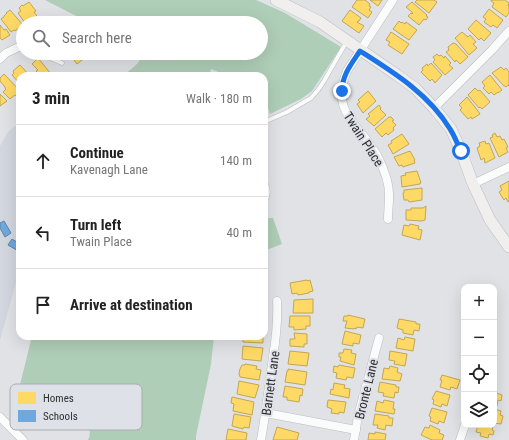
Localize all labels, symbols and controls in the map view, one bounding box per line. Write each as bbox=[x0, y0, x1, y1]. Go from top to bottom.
search box bbox=[16, 16, 268, 60]
icon: search bbox=[30, 27, 52, 49]
text: Search here bbox=[62, 29, 132, 47]
route end bbox=[333, 82, 351, 100]
text: 3 min bbox=[32, 88, 70, 108]
text: Walk · 180 m bbox=[186, 91, 252, 106]
street label: Twain Place bbox=[340, 109, 387, 169]
route start bbox=[452, 142, 470, 160]
text: Continue bbox=[70, 144, 124, 162]
icon: ahead bbox=[32, 150, 54, 172]
text: 140 m bbox=[220, 153, 252, 168]
text: Kavenagh Lane bbox=[70, 162, 148, 177]
text: Turn left bbox=[70, 216, 121, 234]
icon: left bbox=[32, 222, 54, 244]
text: 40 m bbox=[226, 225, 252, 240]
text: Twain Place bbox=[70, 234, 132, 249]
map controls bbox=[461, 284, 497, 428]
button: + bbox=[461, 284, 497, 320]
icon: arrive bbox=[32, 294, 54, 316]
text: Arrive at destination bbox=[70, 296, 193, 314]
button: − bbox=[461, 320, 497, 356]
street label: Barnett Lane bbox=[259, 350, 282, 416]
button: locate bbox=[461, 356, 497, 392]
street label: Bronte Lane bbox=[352, 357, 381, 421]
legend bbox=[10, 384, 142, 430]
text: Homes bbox=[43, 392, 74, 405]
button: layers bbox=[461, 392, 497, 428]
text: Schools bbox=[43, 410, 78, 423]

